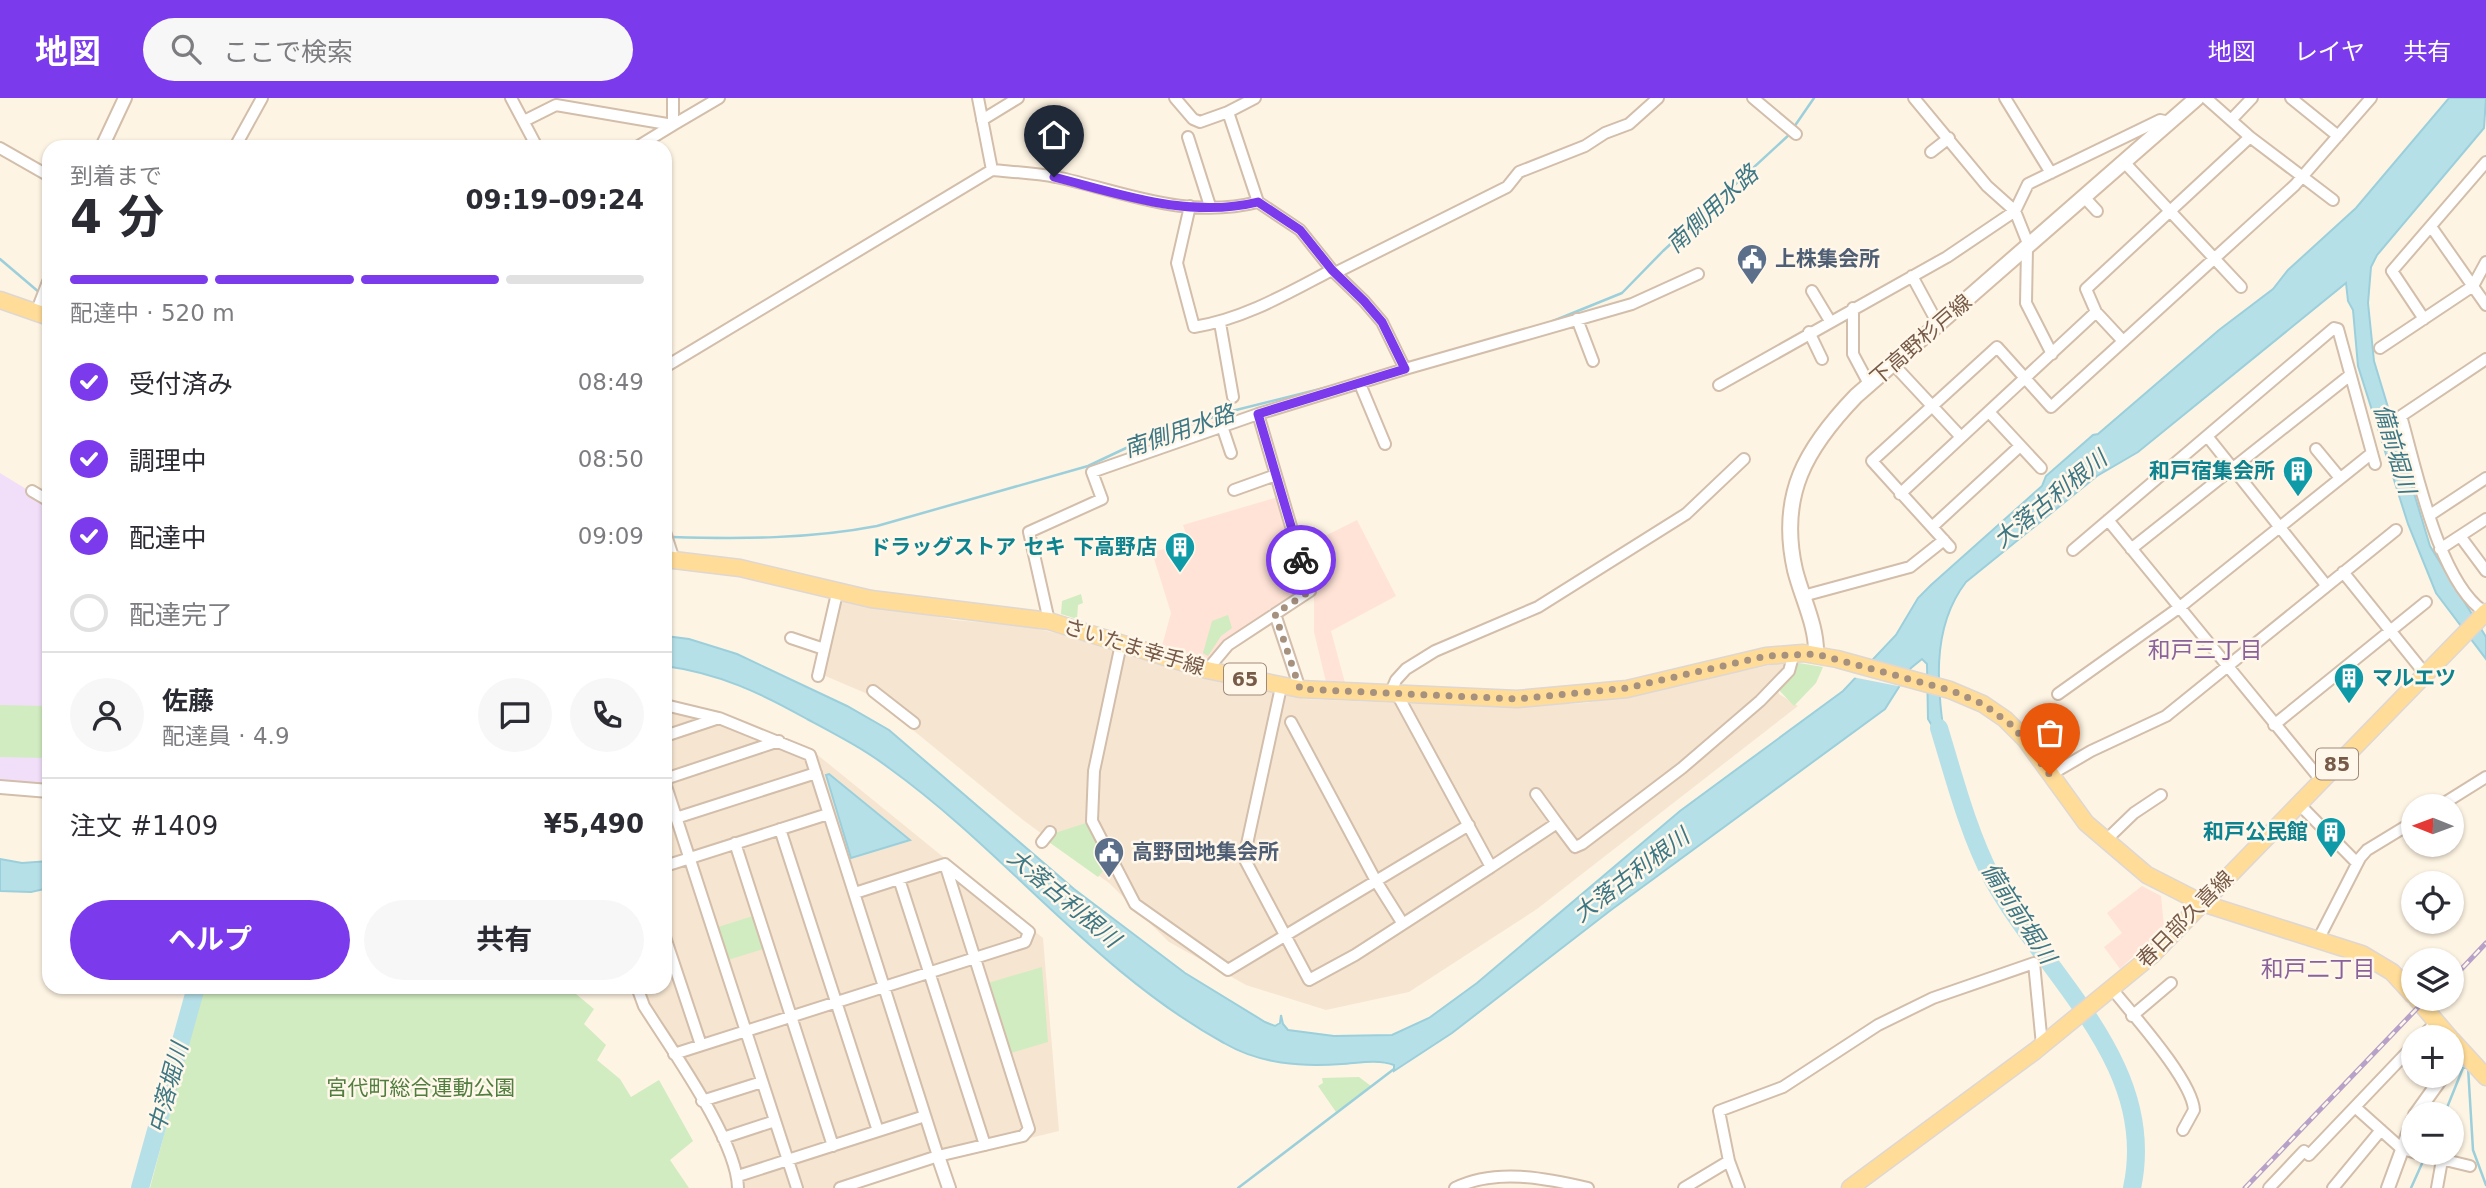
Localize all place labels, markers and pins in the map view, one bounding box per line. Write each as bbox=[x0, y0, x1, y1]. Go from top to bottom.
pin bbox=[1024, 105, 1084, 177]
public building icon: 上株集会所 bbox=[1735, 242, 1769, 286]
place label: 上株集会所 bbox=[1775, 247, 1880, 271]
building icon: 和戸宿集会所 bbox=[2281, 454, 2315, 498]
place label: 和戸宿集会所 bbox=[2149, 459, 2275, 483]
building icon: ドラッグストア セキ 下高野店 bbox=[1163, 530, 1197, 574]
place label: ドラッグストア セキ 下高野店 bbox=[869, 535, 1157, 559]
building icon: マルエツ bbox=[2332, 661, 2366, 705]
place label: マルエツ bbox=[2372, 666, 2456, 690]
pin bbox=[2020, 703, 2080, 775]
building icon: 和戸公民館 bbox=[2314, 815, 2348, 859]
place label: 和戸公民館 bbox=[2203, 820, 2308, 844]
public building icon: 高野団地集会所 bbox=[1092, 835, 1126, 879]
place label: 高野団地集会所 bbox=[1132, 840, 1279, 864]

